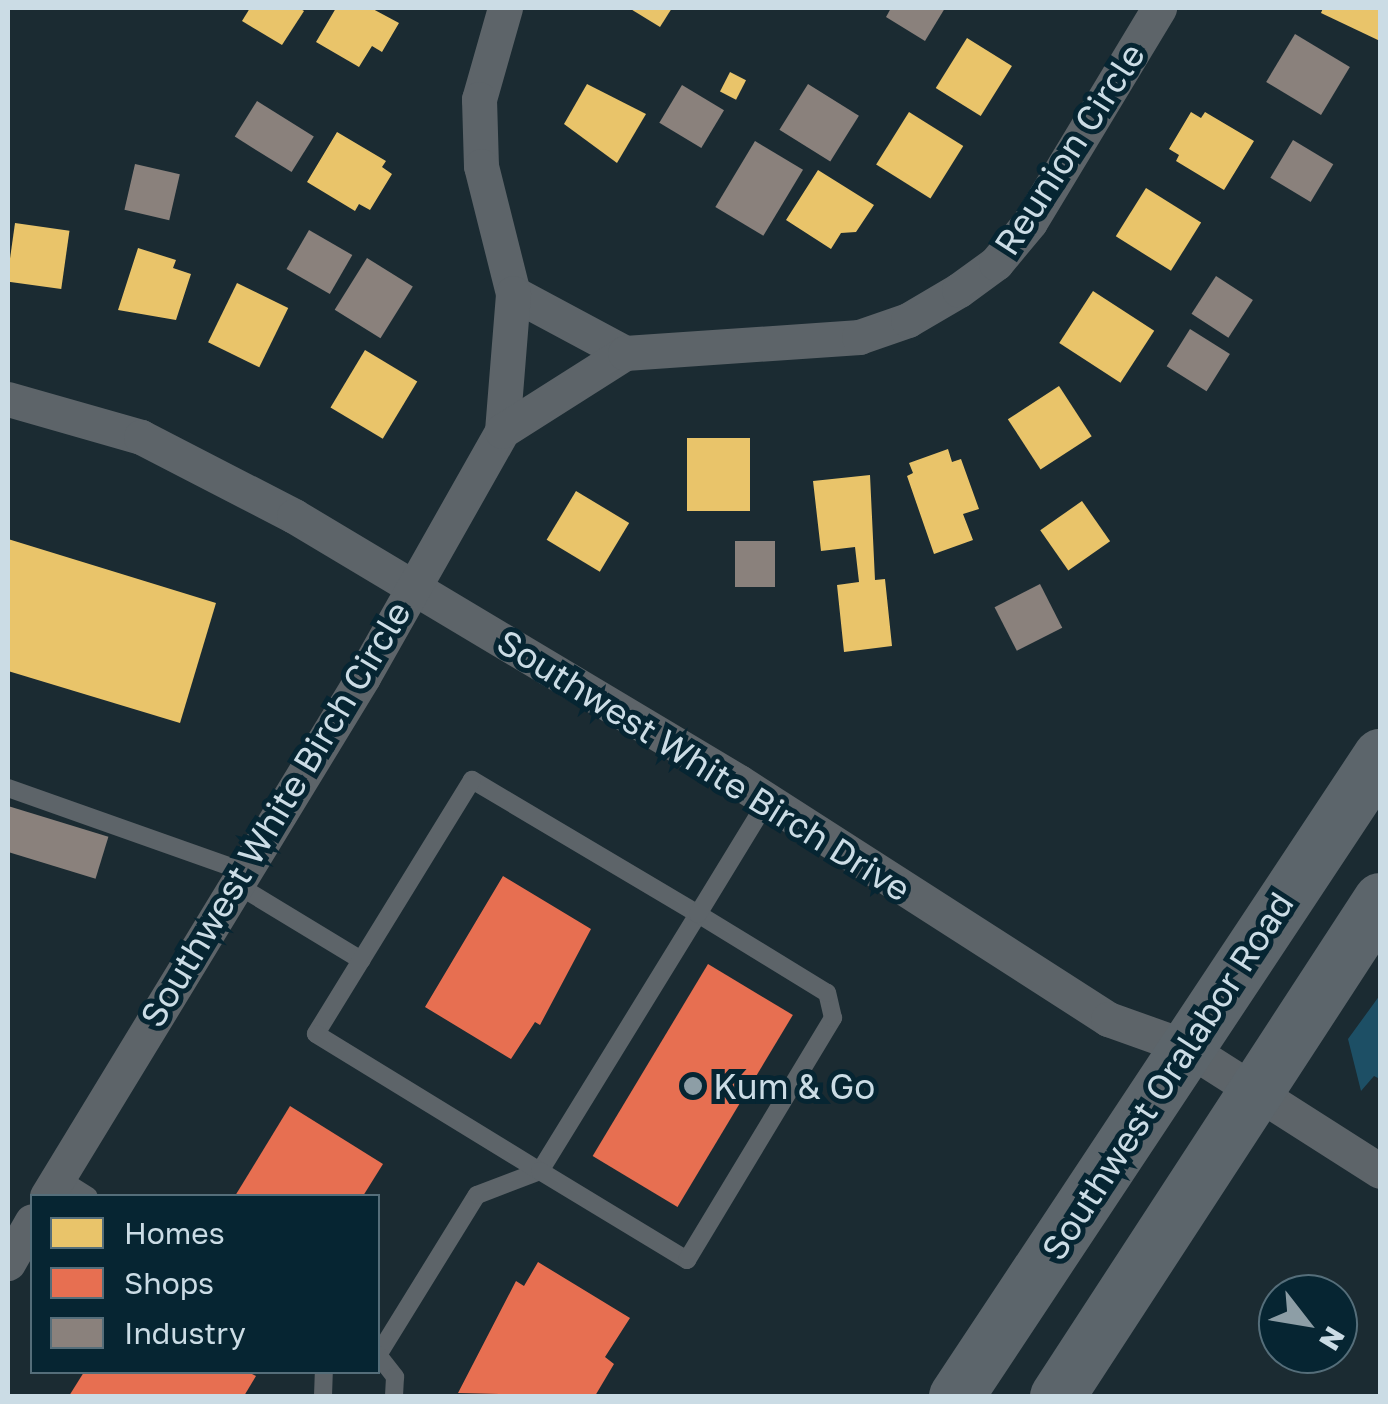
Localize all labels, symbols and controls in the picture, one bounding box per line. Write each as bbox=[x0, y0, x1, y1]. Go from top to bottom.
street label: Reunion Circle bbox=[985, 35, 1153, 263]
street label: Southwest White Birch Circle bbox=[131, 594, 419, 1034]
street label: Southwest White Birch Drive bbox=[490, 620, 918, 910]
street label: Southwest Oralabor Road bbox=[1032, 884, 1302, 1268]
place label: Kum & Go bbox=[713, 1065, 875, 1107]
marker: Kum & Go bbox=[682, 1075, 704, 1097]
legend bbox=[30, 1194, 380, 1374]
text: Homes bbox=[124, 1215, 225, 1251]
text: Shops bbox=[124, 1265, 214, 1301]
north arrow bbox=[1258, 1274, 1358, 1374]
text: Industry bbox=[124, 1315, 246, 1351]
text: N bbox=[1313, 1321, 1352, 1356]

